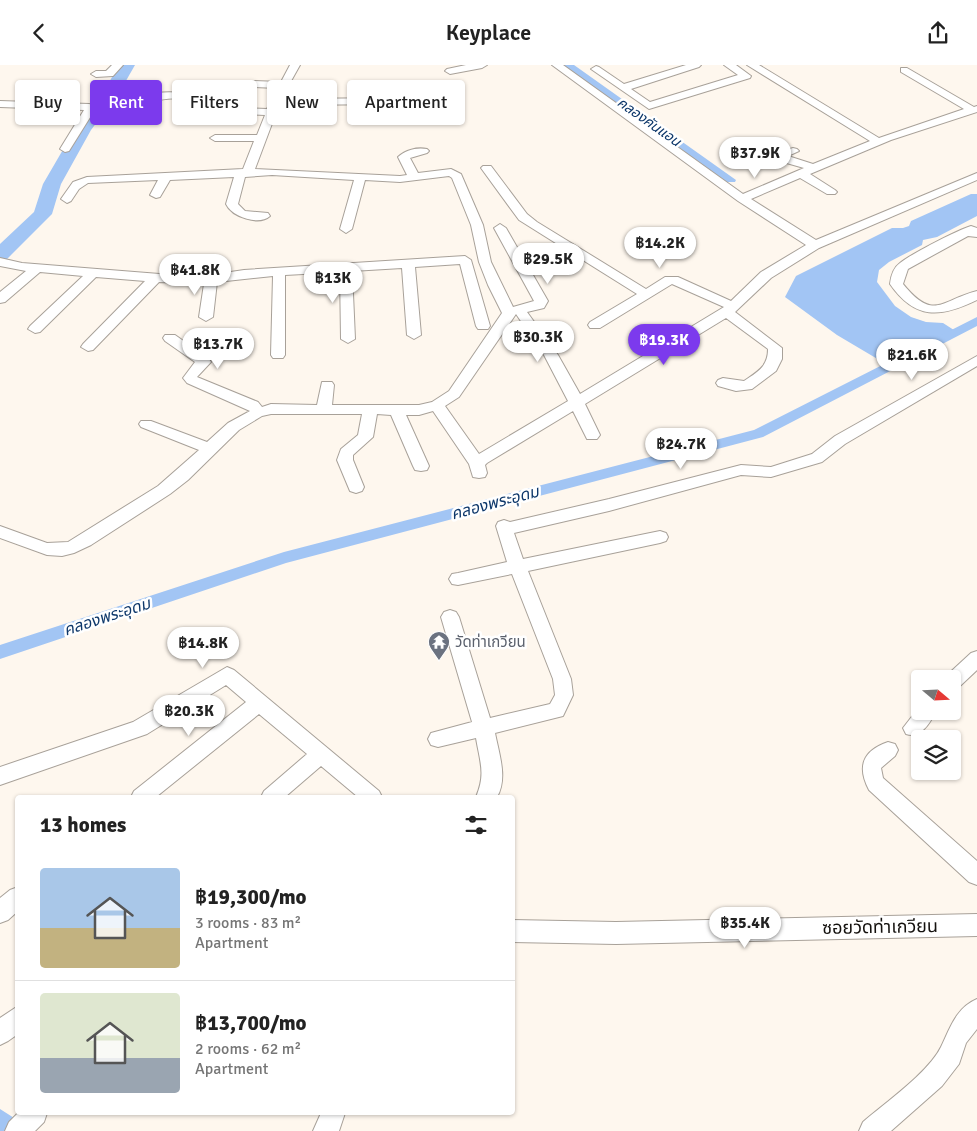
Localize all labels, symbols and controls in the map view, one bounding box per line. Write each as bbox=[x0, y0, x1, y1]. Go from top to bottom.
icon: back bbox=[25, 19, 53, 47]
text: Keyplace bbox=[446, 19, 531, 46]
icon: share bbox=[924, 19, 952, 47]
chip: Buy bbox=[15, 80, 80, 125]
chip: Rent bbox=[90, 80, 162, 125]
chip: Filters bbox=[172, 80, 257, 125]
chip: New bbox=[267, 80, 337, 125]
chip: Apartment bbox=[347, 80, 465, 125]
water label: คลองคันแอน bbox=[614, 94, 685, 151]
pin: ฿37.9K bbox=[714, 137, 796, 179]
text: ฿37.9K bbox=[730, 143, 780, 163]
pin: ฿14.2K bbox=[619, 227, 701, 269]
text: ฿14.2K bbox=[635, 233, 685, 253]
pin: ฿29.5K bbox=[507, 243, 589, 285]
text: ฿29.5K bbox=[523, 249, 573, 269]
pin: ฿41.8K bbox=[154, 253, 236, 296]
text: ฿41.8K bbox=[170, 260, 220, 280]
pin: ฿13K bbox=[303, 261, 363, 304]
text: ฿13K bbox=[315, 268, 351, 288]
pin: ฿30.3K bbox=[497, 321, 579, 363]
pin: ฿19.3K bbox=[623, 323, 705, 366]
pin: ฿13.7K bbox=[177, 327, 259, 370]
text: ฿30.3K bbox=[513, 327, 563, 347]
text: ฿19.3K bbox=[639, 330, 689, 350]
text: ฿13.7K bbox=[193, 334, 243, 354]
pin: ฿21.6K bbox=[871, 339, 953, 381]
text: ฿21.6K bbox=[887, 345, 937, 365]
pin: ฿24.7K bbox=[640, 427, 722, 470]
text: ฿24.7K bbox=[656, 434, 706, 454]
water label: คลองพระอุดม bbox=[449, 481, 542, 524]
water label: คลองพระอุดม bbox=[61, 593, 154, 640]
pin: ฿14.8K bbox=[162, 627, 244, 669]
temple icon: วัดท่าเกวียน bbox=[427, 630, 451, 661]
text: ฿14.8K bbox=[178, 633, 228, 653]
place label: วัดท่าเกวียน bbox=[455, 633, 526, 651]
north arrow bbox=[911, 670, 961, 720]
map controls bbox=[911, 670, 961, 780]
pin: ฿20.3K bbox=[148, 695, 230, 737]
text: ฿20.3K bbox=[164, 701, 214, 721]
button: layers bbox=[911, 730, 961, 780]
icon: filters bbox=[462, 811, 490, 839]
text: 13 homes bbox=[40, 812, 126, 838]
text: ฿19,300/mo bbox=[195, 884, 307, 910]
icon: home bbox=[80, 888, 140, 948]
pin: ฿35.4K bbox=[704, 907, 786, 949]
text: 3 rooms · 83 m² bbox=[195, 913, 301, 933]
text: ฿35.4K bbox=[720, 913, 770, 933]
street label: ซอยวัดท่าเกวียน bbox=[822, 915, 938, 939]
text: Apartment bbox=[195, 933, 268, 953]
text: ฿13,700/mo bbox=[195, 1010, 307, 1036]
icon: home bbox=[80, 1013, 140, 1073]
text: 2 rooms · 62 m² bbox=[195, 1039, 301, 1059]
text: Apartment bbox=[195, 1059, 268, 1079]

